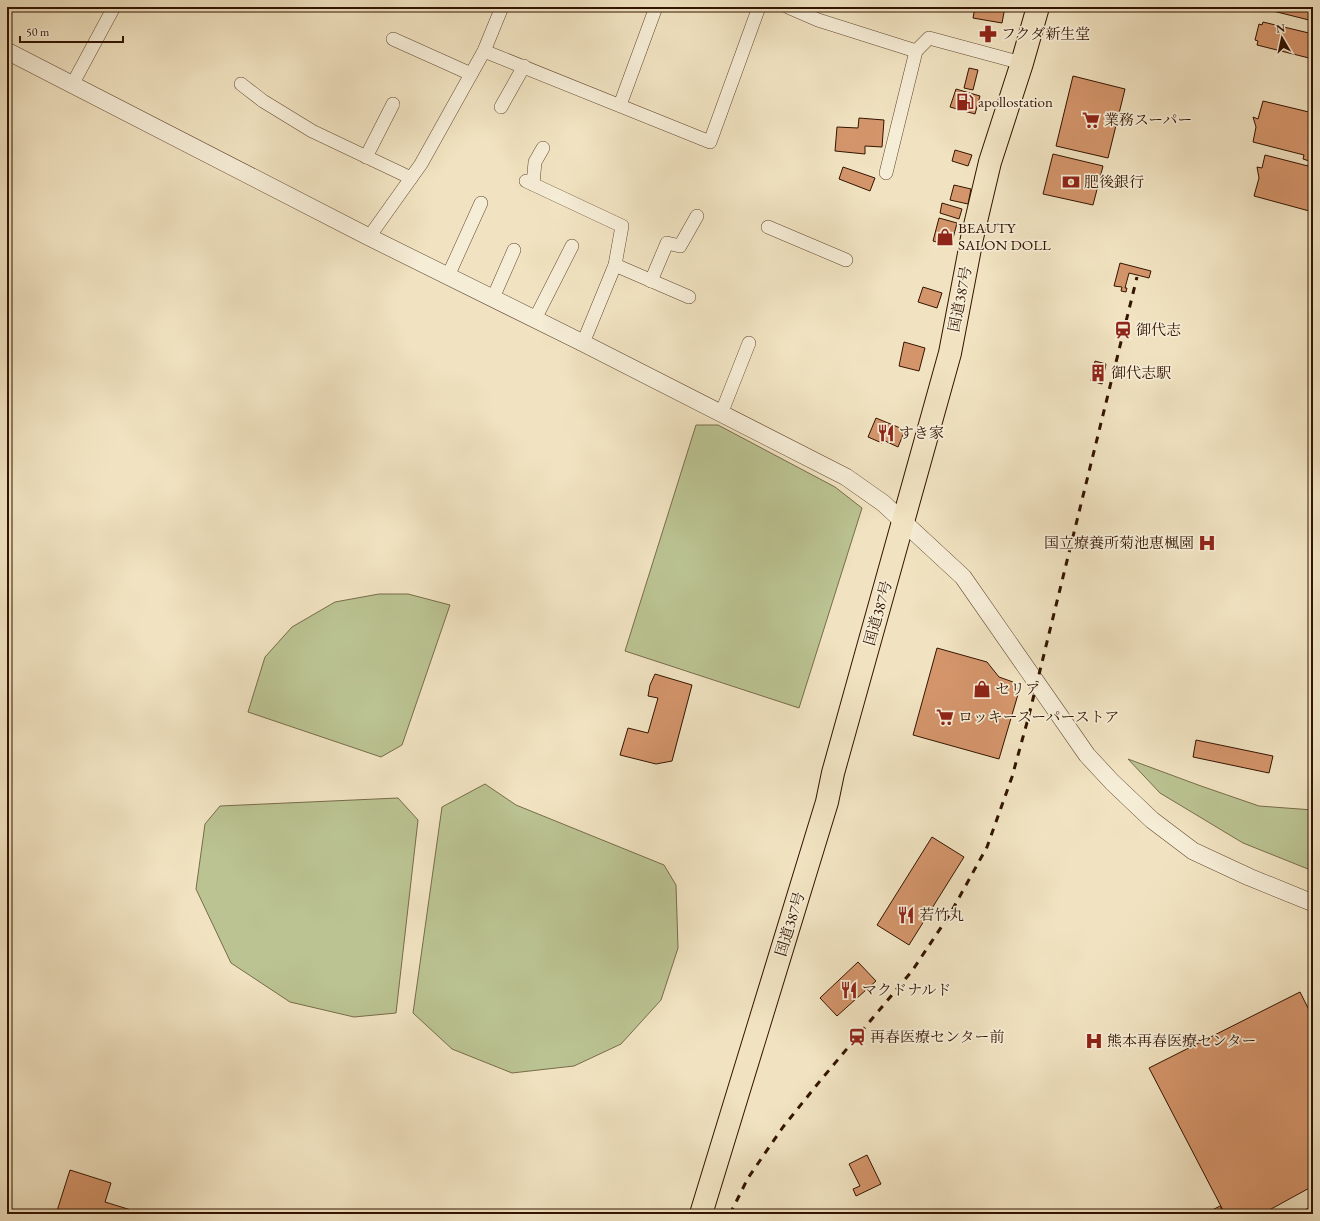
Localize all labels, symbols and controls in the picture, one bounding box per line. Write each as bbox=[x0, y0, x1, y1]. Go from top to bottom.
scale bar bbox=[20, 18, 123, 44]
north arrow bbox=[1262, 18, 1302, 58]
text: N bbox=[1275, 20, 1286, 36]
text: 50 m bbox=[26, 24, 50, 40]
pharmacy icon: フクダ新生堂 bbox=[978, 24, 998, 44]
place label: フクダ新生堂 bbox=[1001, 24, 1090, 43]
fuel station icon: apollostation bbox=[955, 92, 975, 112]
place label: apollostation bbox=[978, 92, 1053, 111]
supermarket icon: 業務スーパー bbox=[1081, 110, 1101, 130]
place label: 業務スーパー bbox=[1104, 110, 1193, 129]
bank icon: 肥後銀行 bbox=[1061, 172, 1081, 192]
place label: 肥後銀行 bbox=[1084, 172, 1144, 191]
place label: BEAUTY SALON DOLL bbox=[958, 218, 1051, 254]
shop icon: BEAUTY SALON DOLL bbox=[935, 227, 955, 247]
street label: 国道387号 bbox=[944, 264, 975, 333]
station icon: 御代志 bbox=[1113, 320, 1133, 340]
place label: 御代志 bbox=[1136, 320, 1181, 339]
building icon: 御代志駅 bbox=[1088, 363, 1108, 383]
place label: 御代志駅 bbox=[1111, 363, 1171, 382]
restaurant icon: すき家 bbox=[876, 423, 896, 443]
place label: すき家 bbox=[899, 423, 944, 442]
place label: 国立療養所菊池恵楓園 bbox=[1044, 533, 1194, 552]
hospital icon: 国立療養所菊池恵楓園 bbox=[1197, 533, 1217, 553]
street label: 国道387号 bbox=[859, 578, 896, 647]
shop icon: セリア bbox=[972, 679, 992, 699]
place label: セリア bbox=[995, 679, 1040, 698]
supermarket icon: ロッキースーパーストア bbox=[935, 707, 955, 727]
place label: ロッキースーパーストア bbox=[958, 707, 1119, 726]
street label: 国道387号 bbox=[771, 889, 808, 958]
restaurant icon: 若竹丸 bbox=[896, 905, 916, 925]
place label: 若竹丸 bbox=[919, 905, 964, 924]
restaurant icon: マクドナルド bbox=[839, 980, 859, 1000]
place label: マクドナルド bbox=[862, 980, 951, 999]
station icon: 再春医療センター前 bbox=[847, 1027, 867, 1047]
place label: 再春医療センター前 bbox=[870, 1027, 1004, 1046]
hospital icon: 熊本再春医療センター bbox=[1084, 1031, 1104, 1051]
place label: 熊本再春医療センター bbox=[1107, 1031, 1256, 1050]

